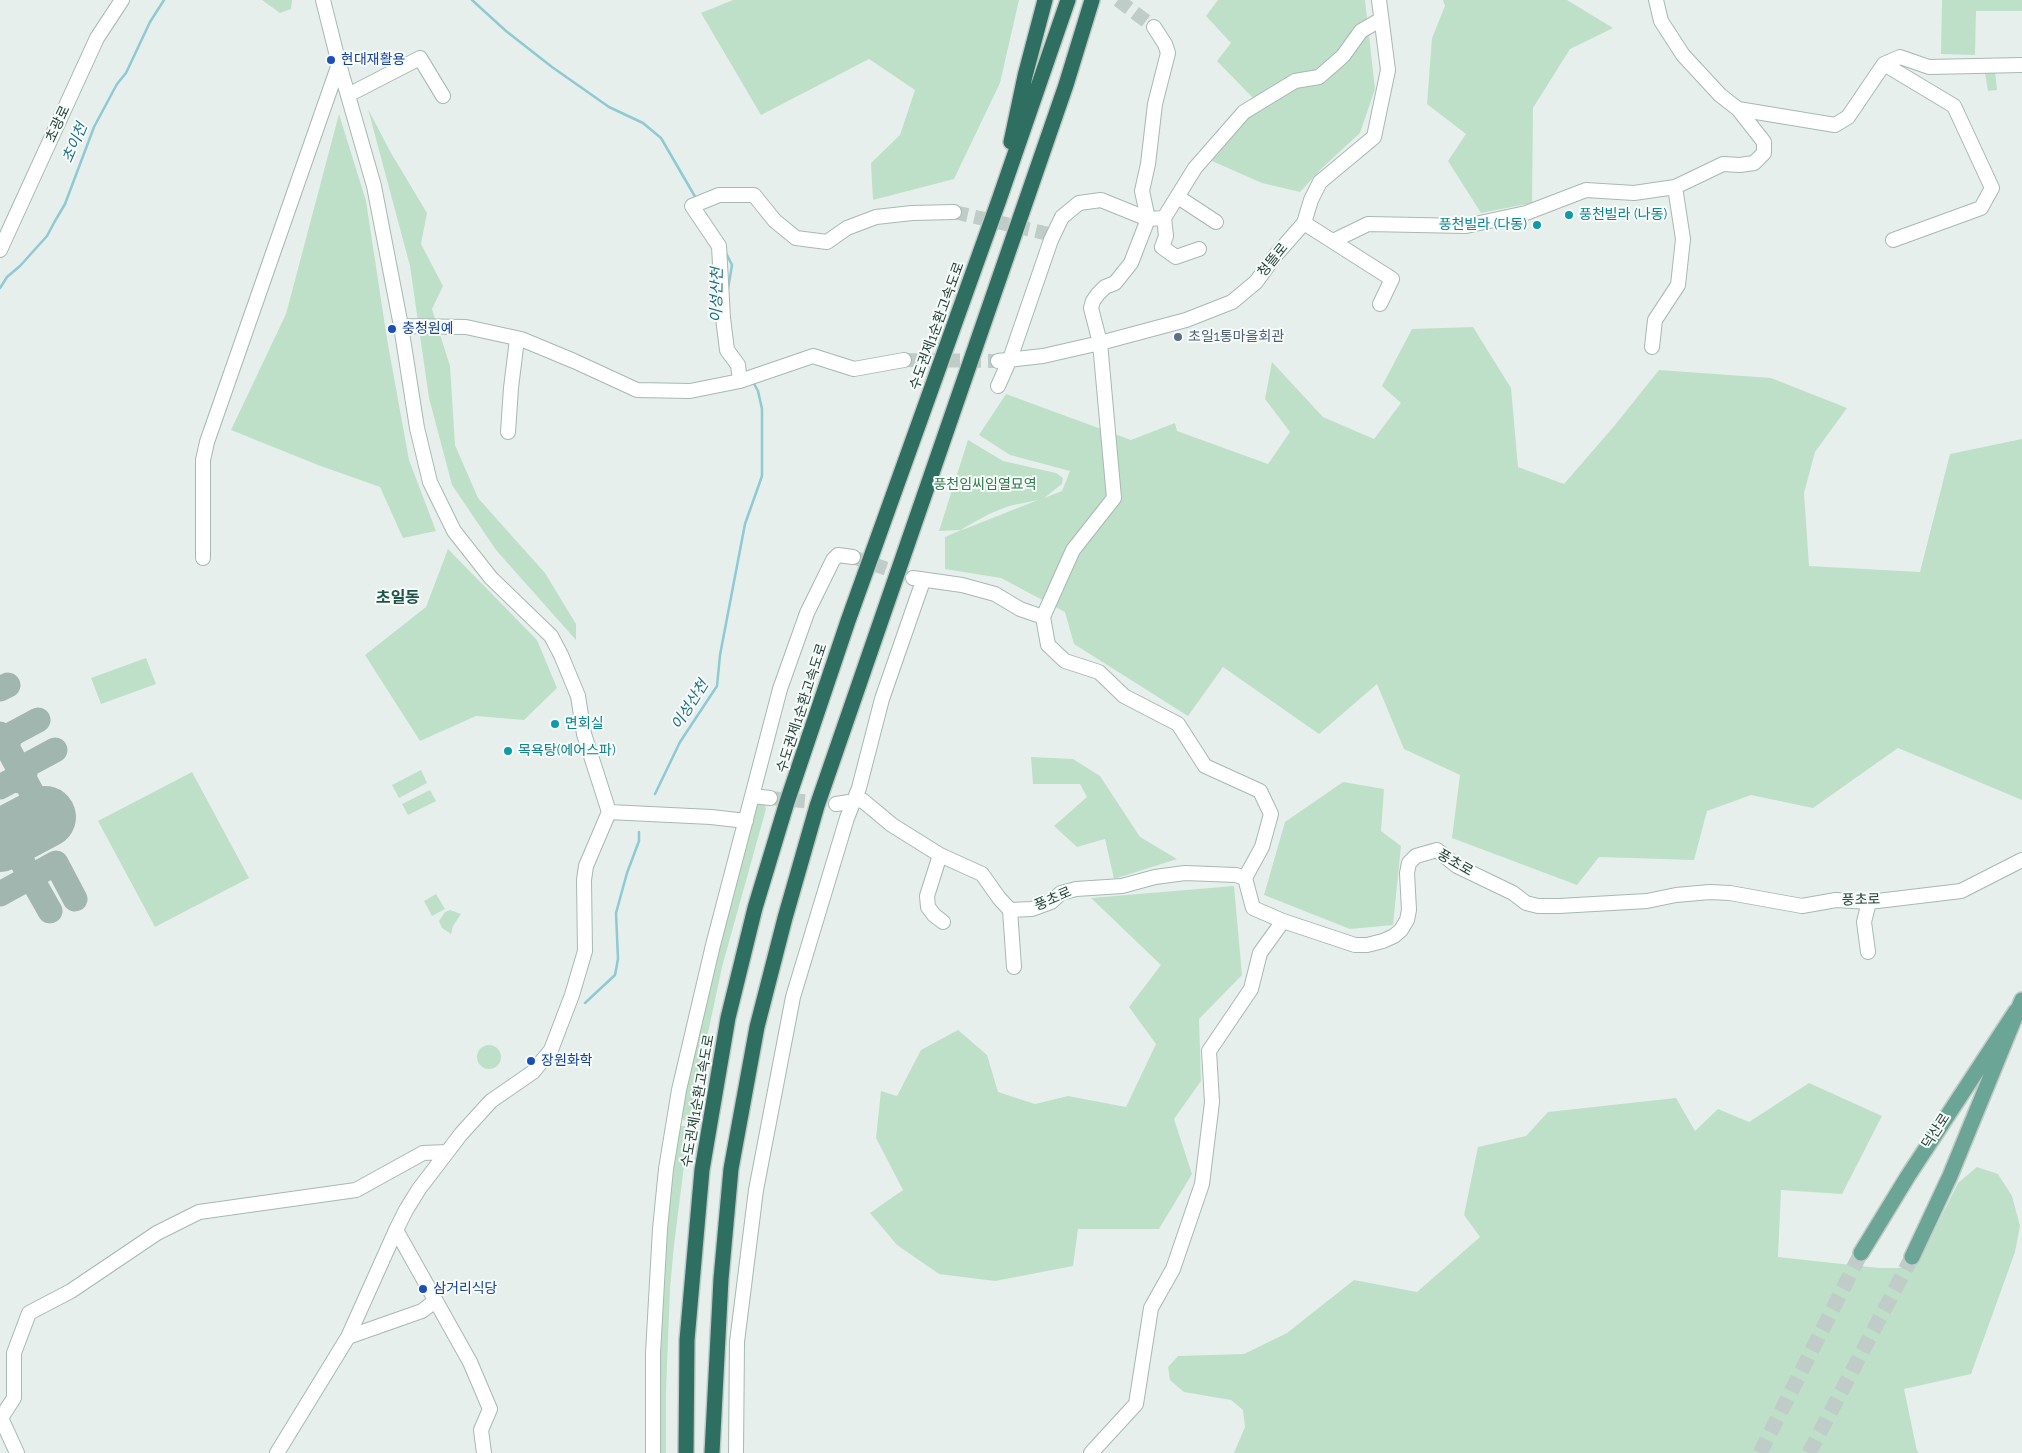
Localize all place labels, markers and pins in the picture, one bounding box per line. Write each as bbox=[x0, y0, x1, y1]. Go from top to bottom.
place label: 현대재활용 bbox=[341, 52, 405, 68]
marker: 현대재활용 bbox=[325, 54, 337, 66]
place label: 풍천빌라 (나동) bbox=[1579, 207, 1667, 223]
marker: 풍천빌라 (나동) bbox=[1563, 209, 1575, 221]
place label: 풍천빌라 (다동) bbox=[1439, 217, 1527, 233]
marker: 풍천빌라 (다동) bbox=[1531, 219, 1543, 231]
place label: 충청원예 bbox=[402, 321, 454, 337]
marker: 충청원예 bbox=[386, 323, 398, 335]
place label: 초일1통마을회관 bbox=[1188, 329, 1284, 345]
marker: 초일1통마을회관 bbox=[1172, 331, 1184, 343]
place label: 면회실 bbox=[565, 716, 604, 732]
marker: 면회실 bbox=[549, 718, 561, 730]
place label: 목욕탕(에어스파) bbox=[518, 743, 616, 759]
marker: 목욕탕(에어스파) bbox=[502, 745, 514, 757]
place label: 장원화학 bbox=[541, 1053, 593, 1069]
marker: 장원화학 bbox=[525, 1055, 537, 1067]
place label: 삼거리식당 bbox=[433, 1281, 497, 1297]
marker: 삼거리식당 bbox=[417, 1283, 429, 1295]

